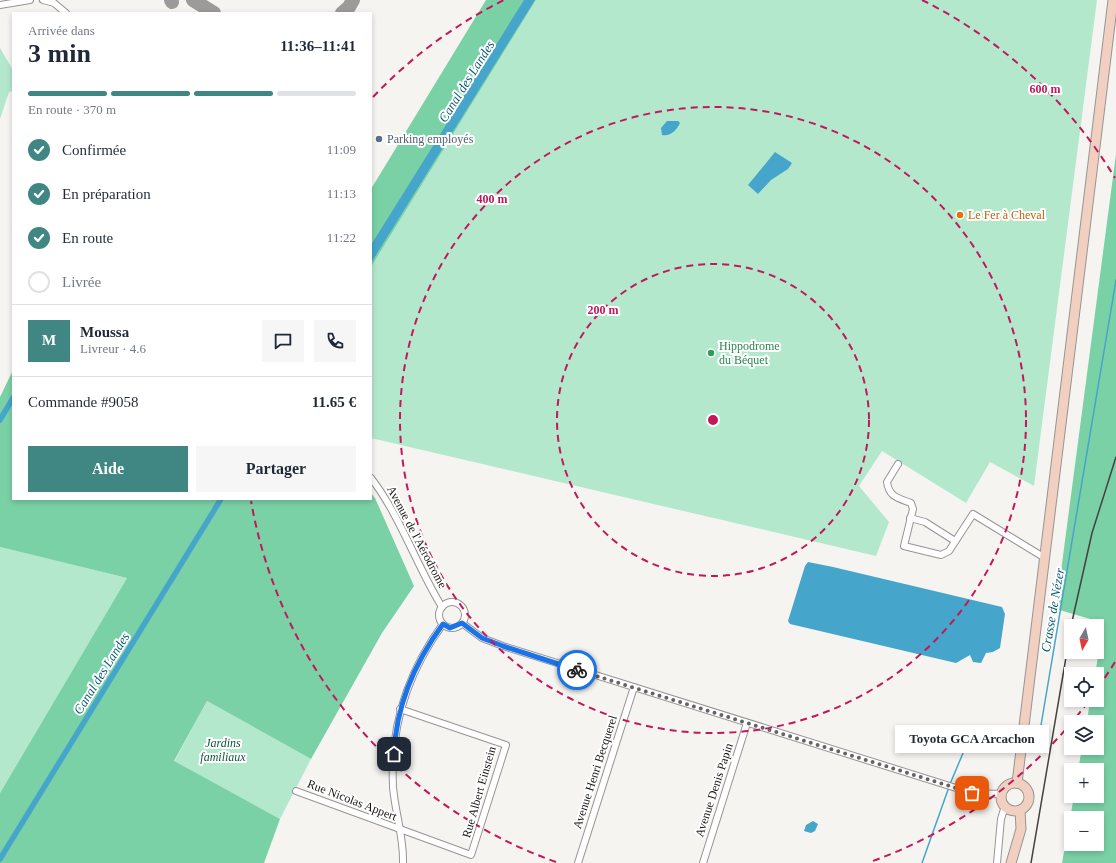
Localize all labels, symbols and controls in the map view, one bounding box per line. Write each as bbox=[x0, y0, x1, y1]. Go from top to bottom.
text: Arrivée dans bbox=[28, 23, 95, 38]
text: 11:36–11:41 bbox=[280, 38, 356, 54]
water label: Canal des Landes bbox=[435, 38, 497, 125]
text: 3 min bbox=[28, 39, 91, 68]
text: 600 m bbox=[1030, 82, 1061, 96]
text: En route · 370 m bbox=[28, 102, 116, 117]
place label: Parking employés bbox=[387, 132, 474, 146]
marker: Parking employés bbox=[374, 134, 384, 144]
icon: check bbox=[28, 139, 50, 161]
text: Confirmée bbox=[62, 142, 126, 158]
text: 11:09 bbox=[327, 142, 356, 157]
icon: check bbox=[28, 183, 50, 205]
text: En préparation bbox=[62, 186, 151, 202]
text: 11:13 bbox=[327, 186, 356, 201]
text: 400 m bbox=[477, 192, 508, 206]
place label: Le Fer à Cheval bbox=[968, 208, 1046, 222]
marker: Le Fer à Cheval bbox=[955, 210, 965, 220]
icon: check bbox=[28, 227, 50, 249]
text: En route bbox=[62, 230, 113, 246]
text: 11:22 bbox=[327, 230, 356, 245]
text: Livrée bbox=[62, 274, 101, 290]
text: 200 m bbox=[588, 303, 619, 317]
button: chat bbox=[262, 320, 304, 362]
button: phone bbox=[314, 320, 356, 362]
text: Moussa bbox=[80, 324, 129, 340]
text: M bbox=[42, 332, 56, 348]
place label: Hippodrome du Béquet bbox=[719, 339, 780, 367]
text: Livreur · 4.6 bbox=[80, 341, 146, 356]
marker: Hippodrome du Béquet bbox=[706, 348, 716, 358]
text: Commande #9058 bbox=[28, 394, 138, 410]
text: 11.65 € bbox=[312, 394, 356, 410]
centre of rings bbox=[706, 413, 720, 427]
button: Aide bbox=[28, 446, 188, 492]
button: Partager bbox=[196, 446, 356, 492]
street label: Avenue de l'Aérodrome bbox=[384, 483, 450, 591]
water label: Crasse de Nézer bbox=[1038, 566, 1067, 653]
north arrow bbox=[1064, 619, 1104, 659]
map controls bbox=[1064, 619, 1104, 851]
water label: Canal des Landes bbox=[70, 630, 132, 717]
courier bbox=[557, 650, 597, 690]
icon: bike bbox=[566, 659, 588, 681]
button: locate bbox=[1064, 667, 1104, 707]
street label: Avenue Henri Becquerel bbox=[570, 713, 620, 830]
button: layers bbox=[1064, 715, 1104, 755]
callout: Toyota GCA Arcachon bbox=[895, 725, 1049, 753]
text: Toyota GCA Arcachon bbox=[909, 731, 1035, 746]
park label: Jardins familiaux bbox=[200, 736, 246, 764]
pin bbox=[377, 737, 411, 771]
street label: Avenue Denis Papin bbox=[692, 741, 736, 839]
icon: home bbox=[383, 743, 405, 765]
street label: Rue Albert Einstein bbox=[459, 745, 499, 839]
button: + bbox=[1064, 763, 1104, 803]
pin bbox=[955, 776, 989, 810]
street label: Rue Nicolas Appert bbox=[305, 777, 399, 824]
icon: bag bbox=[961, 782, 983, 804]
button: − bbox=[1064, 811, 1104, 851]

